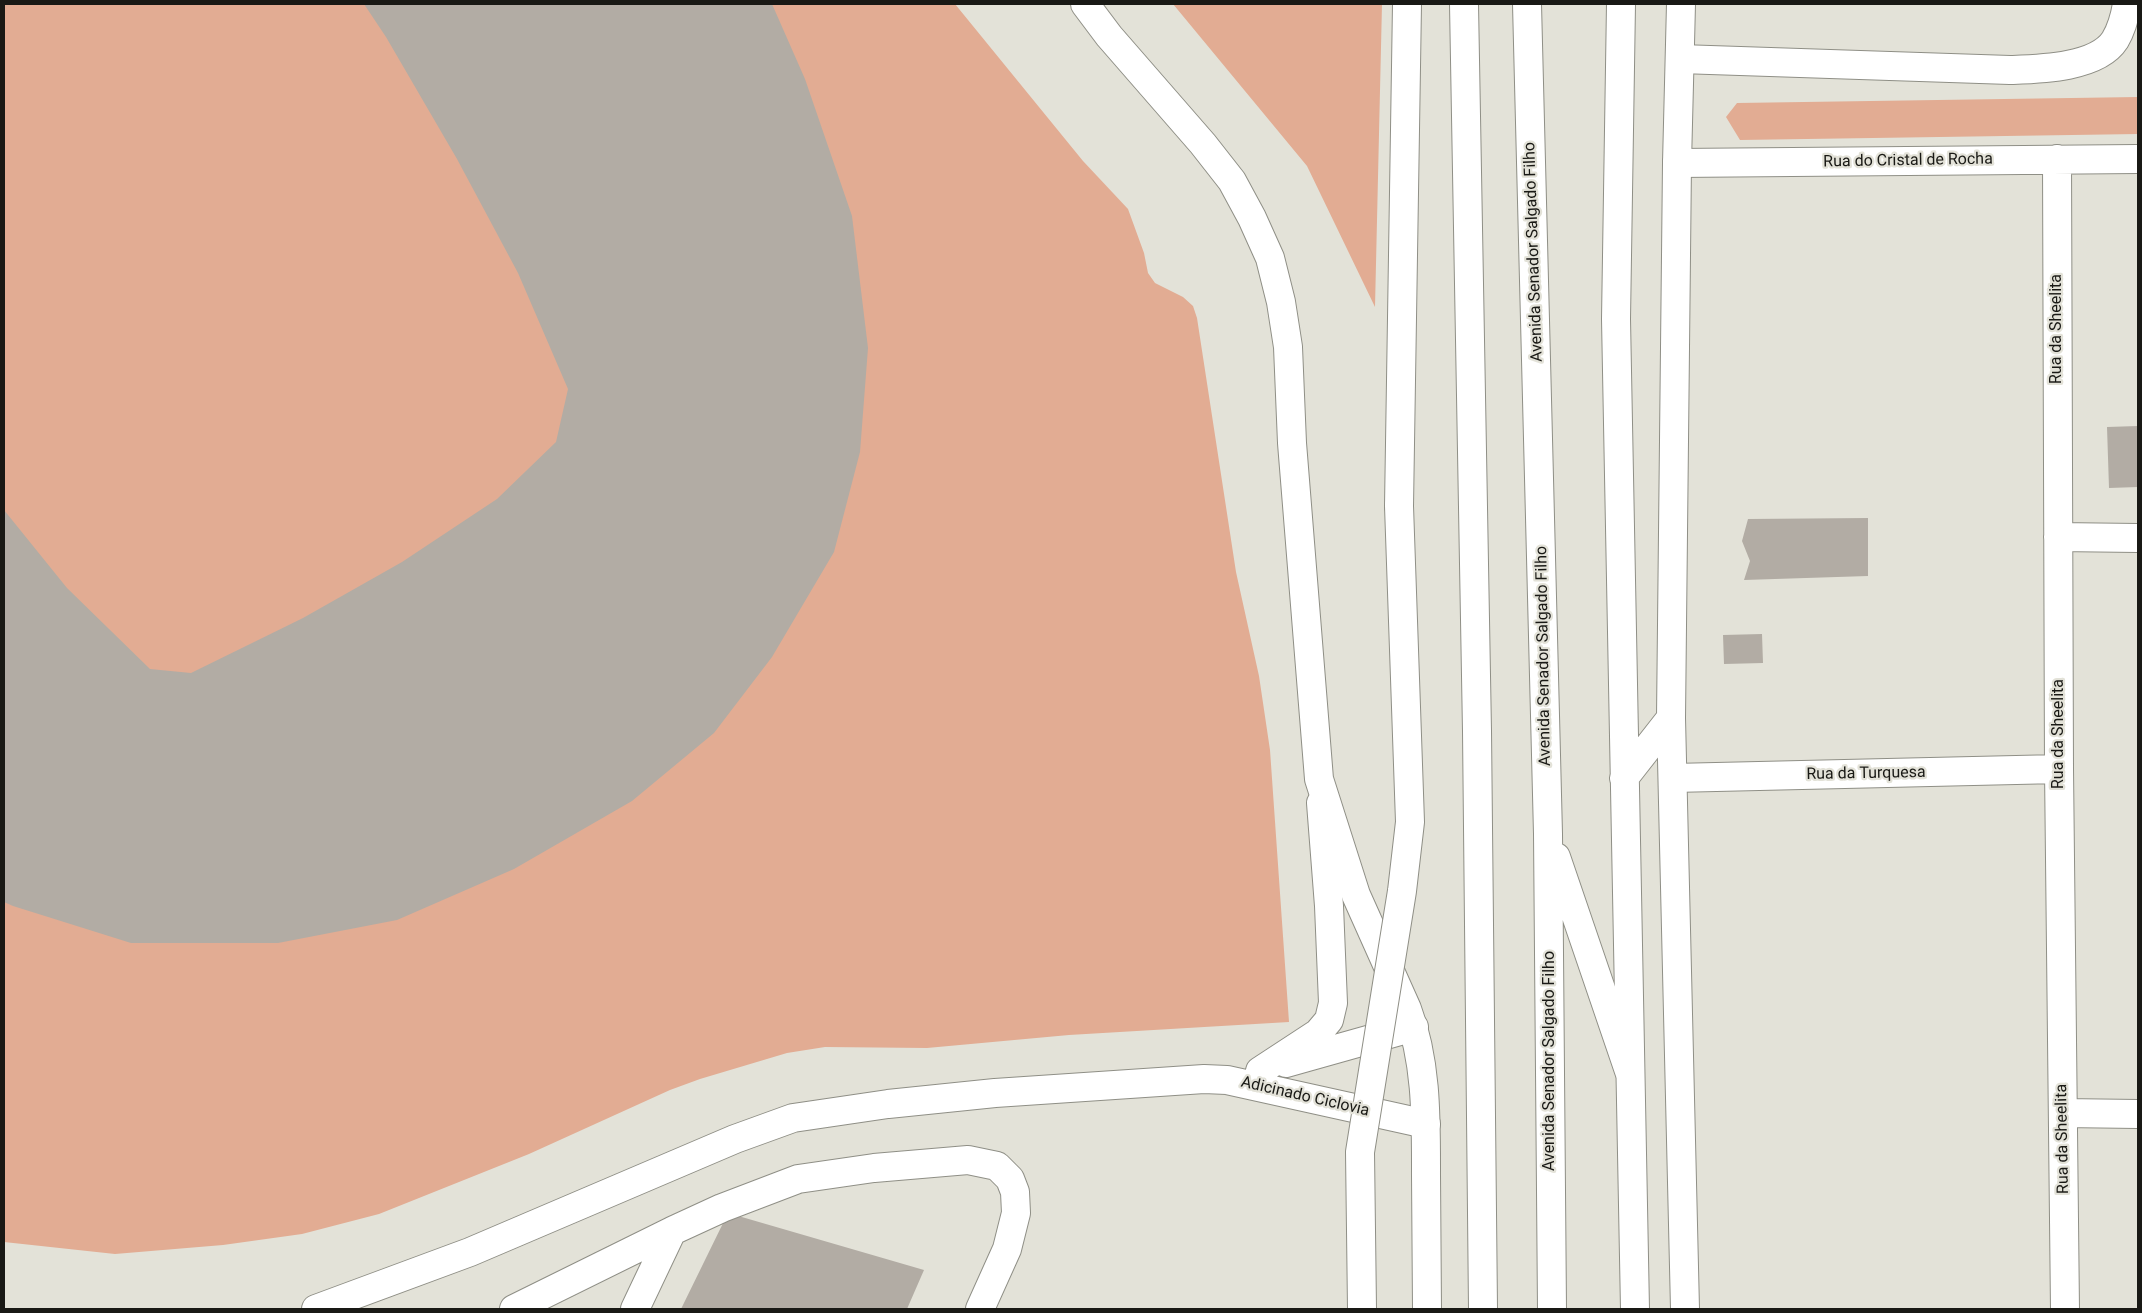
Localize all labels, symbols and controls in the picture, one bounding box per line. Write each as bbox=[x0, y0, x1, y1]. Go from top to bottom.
street label: Avenida Senador Salgado Filho bbox=[1521, 142, 1547, 362]
street label: Rua do Cristal de Rocha bbox=[1823, 150, 1993, 172]
street label: Rua da Sheelita bbox=[2047, 274, 2067, 384]
street label: Avenida Senador Salgado Filho bbox=[1532, 546, 1556, 766]
street label: Rua da Sheelita bbox=[2049, 679, 2069, 789]
street label: Rua da Turquesa bbox=[1806, 763, 1926, 785]
street label: Avenida Senador Salgado Filho bbox=[1540, 951, 1560, 1171]
street label: Adicinado Ciclovia bbox=[1239, 1073, 1371, 1121]
street label: Rua da Sheelita bbox=[2052, 1084, 2074, 1194]

